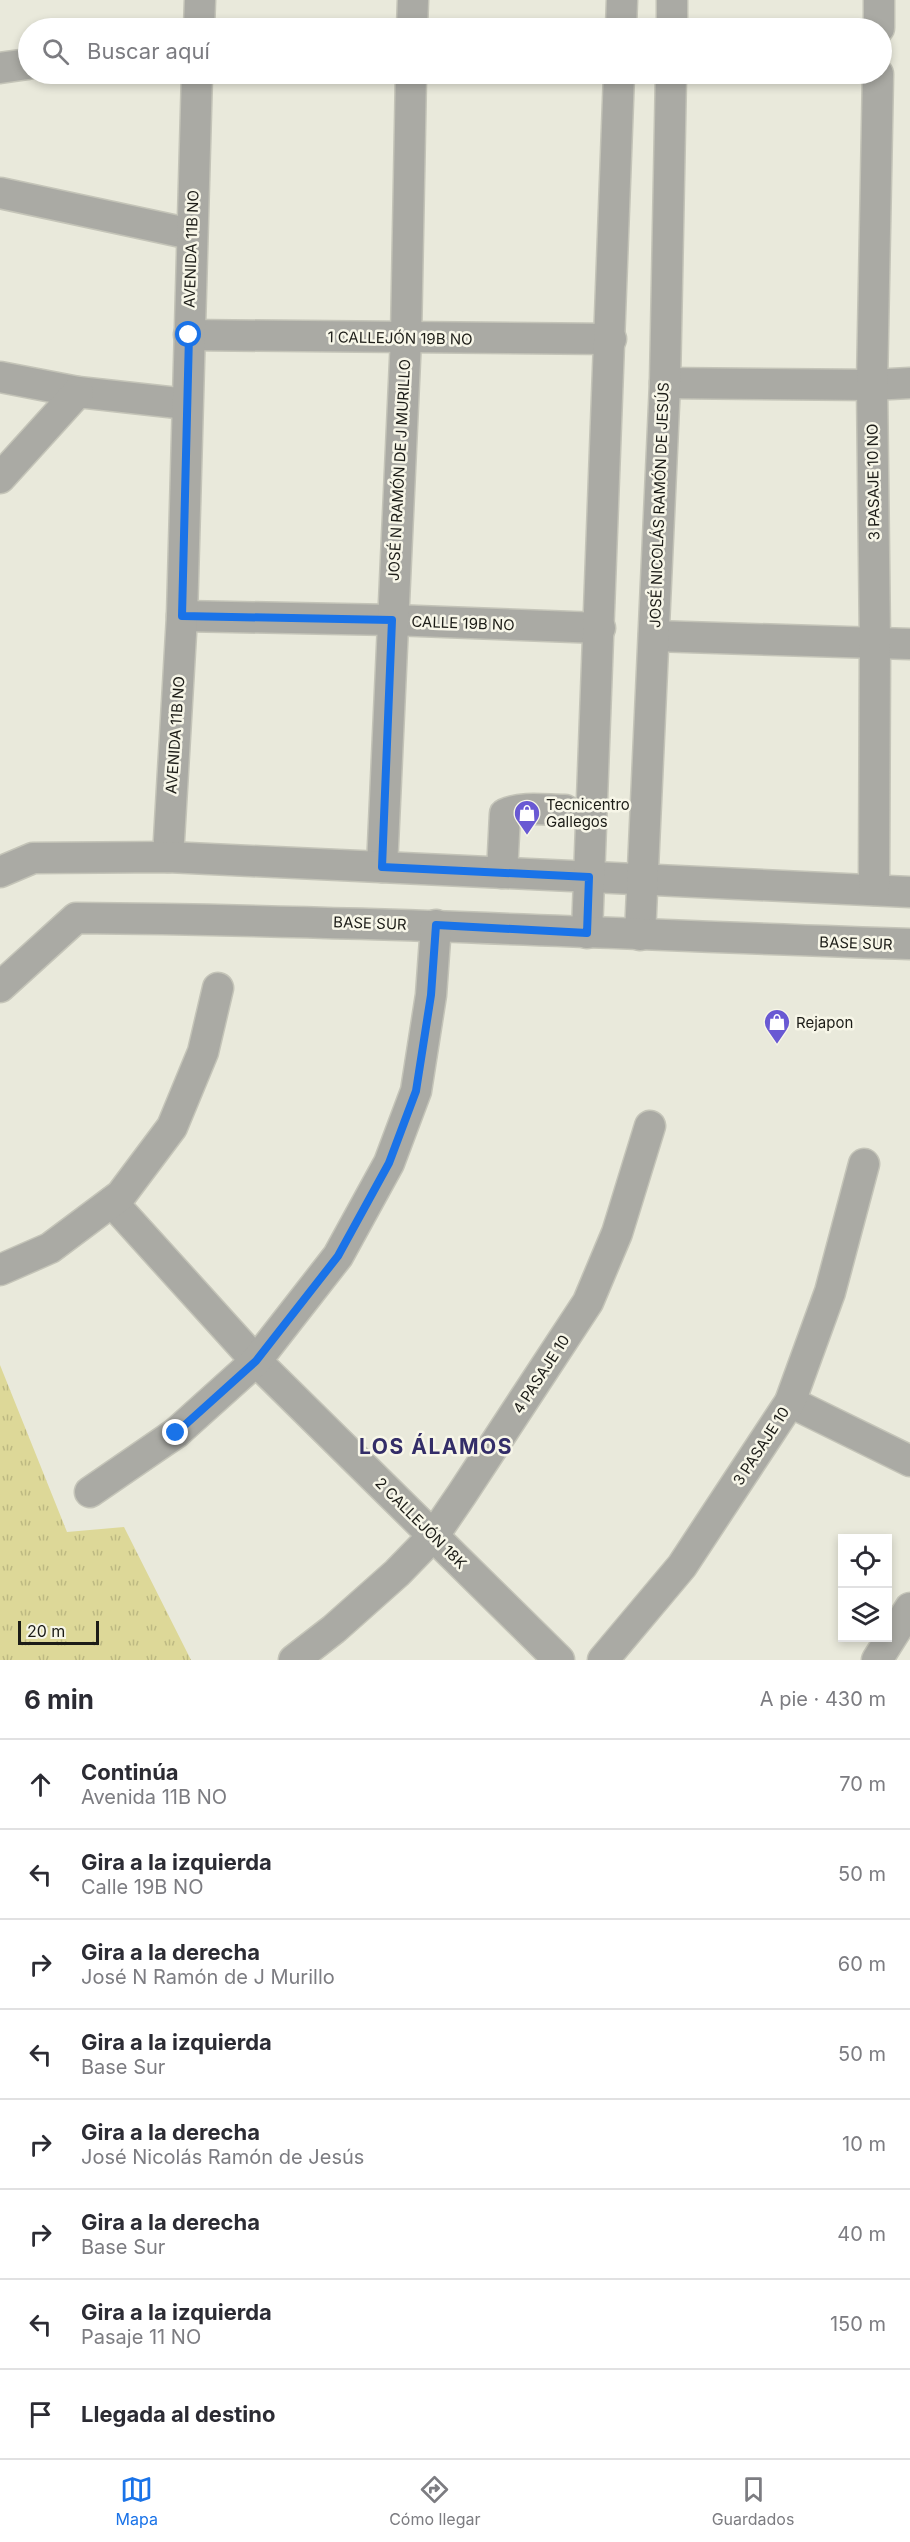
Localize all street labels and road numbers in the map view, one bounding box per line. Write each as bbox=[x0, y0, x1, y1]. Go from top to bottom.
street label: AVENIDA 11B NO bbox=[179, 190, 203, 308]
street label: 1 CALLEJÓN 19B NO bbox=[327, 327, 473, 349]
street label: JOSÉ N RAMÓN DE J MURILLO bbox=[384, 359, 414, 581]
street label: JOSÉ NICOLÁS RAMÓN DE JESÚS bbox=[645, 382, 673, 628]
street label: 3 PASAJE 10 NO bbox=[862, 424, 884, 540]
street label: CALLE 19B NO bbox=[411, 612, 515, 634]
street label: AVENIDA 11B NO bbox=[161, 676, 189, 794]
street label: BASE SUR bbox=[333, 912, 407, 934]
street label: BASE SUR bbox=[819, 932, 893, 954]
street label: 4 PASAJE 10 bbox=[509, 1331, 573, 1417]
street label: 3 PASAJE 10 bbox=[729, 1403, 793, 1489]
street label: 2 CALLEJÓN 18K bbox=[371, 1473, 471, 1573]

